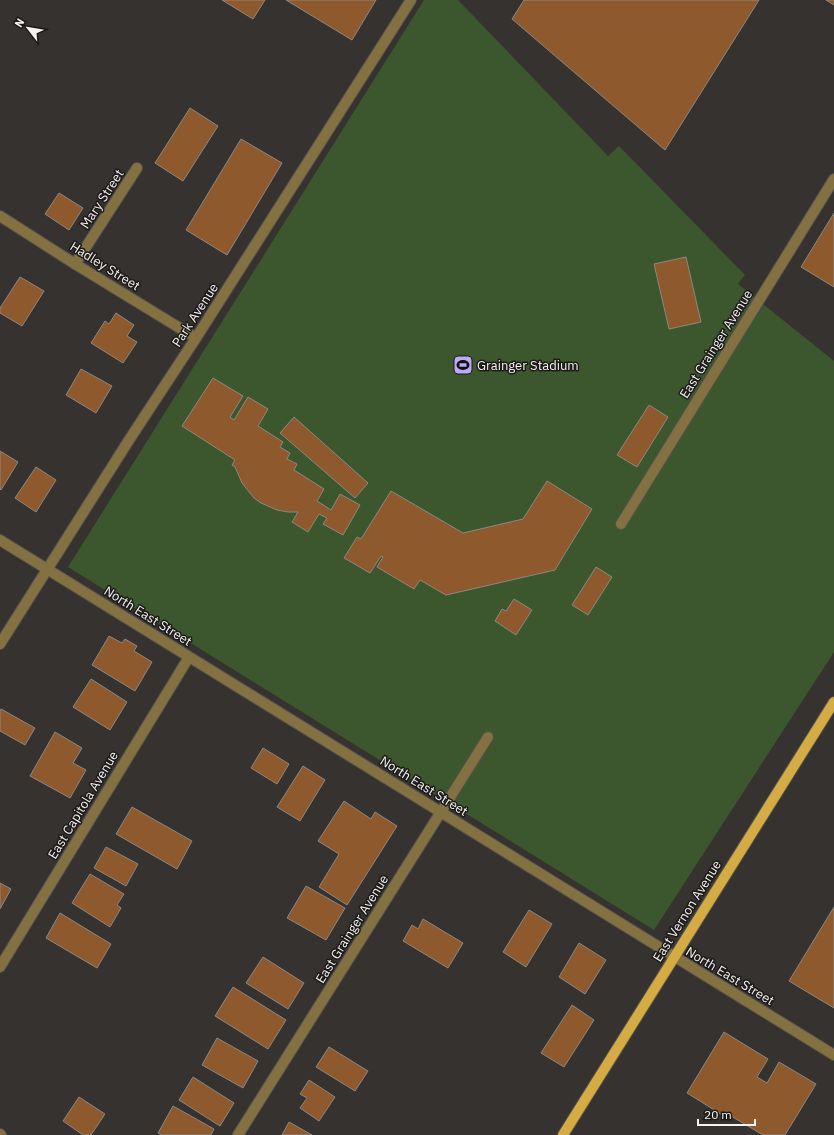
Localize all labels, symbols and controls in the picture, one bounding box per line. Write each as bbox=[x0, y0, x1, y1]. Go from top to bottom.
north arrow bbox=[8, 8, 48, 48]
text: N bbox=[11, 16, 27, 30]
street label: Mary Street bbox=[76, 166, 128, 232]
street label: Hadley Street bbox=[67, 238, 143, 294]
street label: Park Avenue bbox=[168, 280, 222, 350]
street label: East Grainger Avenue bbox=[676, 287, 756, 401]
sports icon: Grainger Stadium bbox=[452, 354, 474, 376]
place label: Grainger Stadium bbox=[477, 357, 579, 374]
street label: North East Street bbox=[101, 582, 195, 650]
street label: East Capitola Avenue bbox=[44, 748, 122, 862]
street label: North East Street bbox=[377, 752, 471, 820]
street label: East Vernon Avenue bbox=[649, 857, 725, 965]
street label: East Grainger Avenue bbox=[312, 872, 392, 986]
street label: North East Street bbox=[683, 943, 777, 1009]
scale bar bbox=[698, 1101, 755, 1127]
text: 20 m bbox=[704, 1107, 732, 1122]

